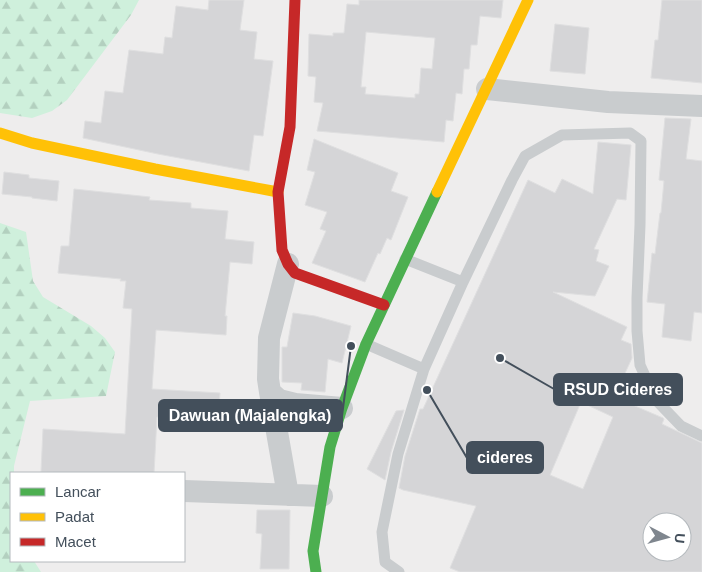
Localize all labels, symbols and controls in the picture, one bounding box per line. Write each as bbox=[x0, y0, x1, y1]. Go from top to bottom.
callout: RSUD Cideres bbox=[554, 374, 682, 405]
text: RSUD Cideres bbox=[564, 381, 672, 398]
callout: Dawuan (Majalengka) bbox=[159, 400, 342, 431]
text: Dawuan (Majalengka) bbox=[169, 407, 331, 424]
callout: cideres bbox=[467, 442, 543, 473]
text: cideres bbox=[477, 449, 533, 466]
legend bbox=[10, 472, 185, 562]
text: Lancar bbox=[55, 483, 101, 500]
text: Padat bbox=[55, 508, 95, 525]
north arrow bbox=[642, 512, 692, 562]
text: U bbox=[671, 532, 688, 544]
text: Macet bbox=[55, 533, 97, 550]

